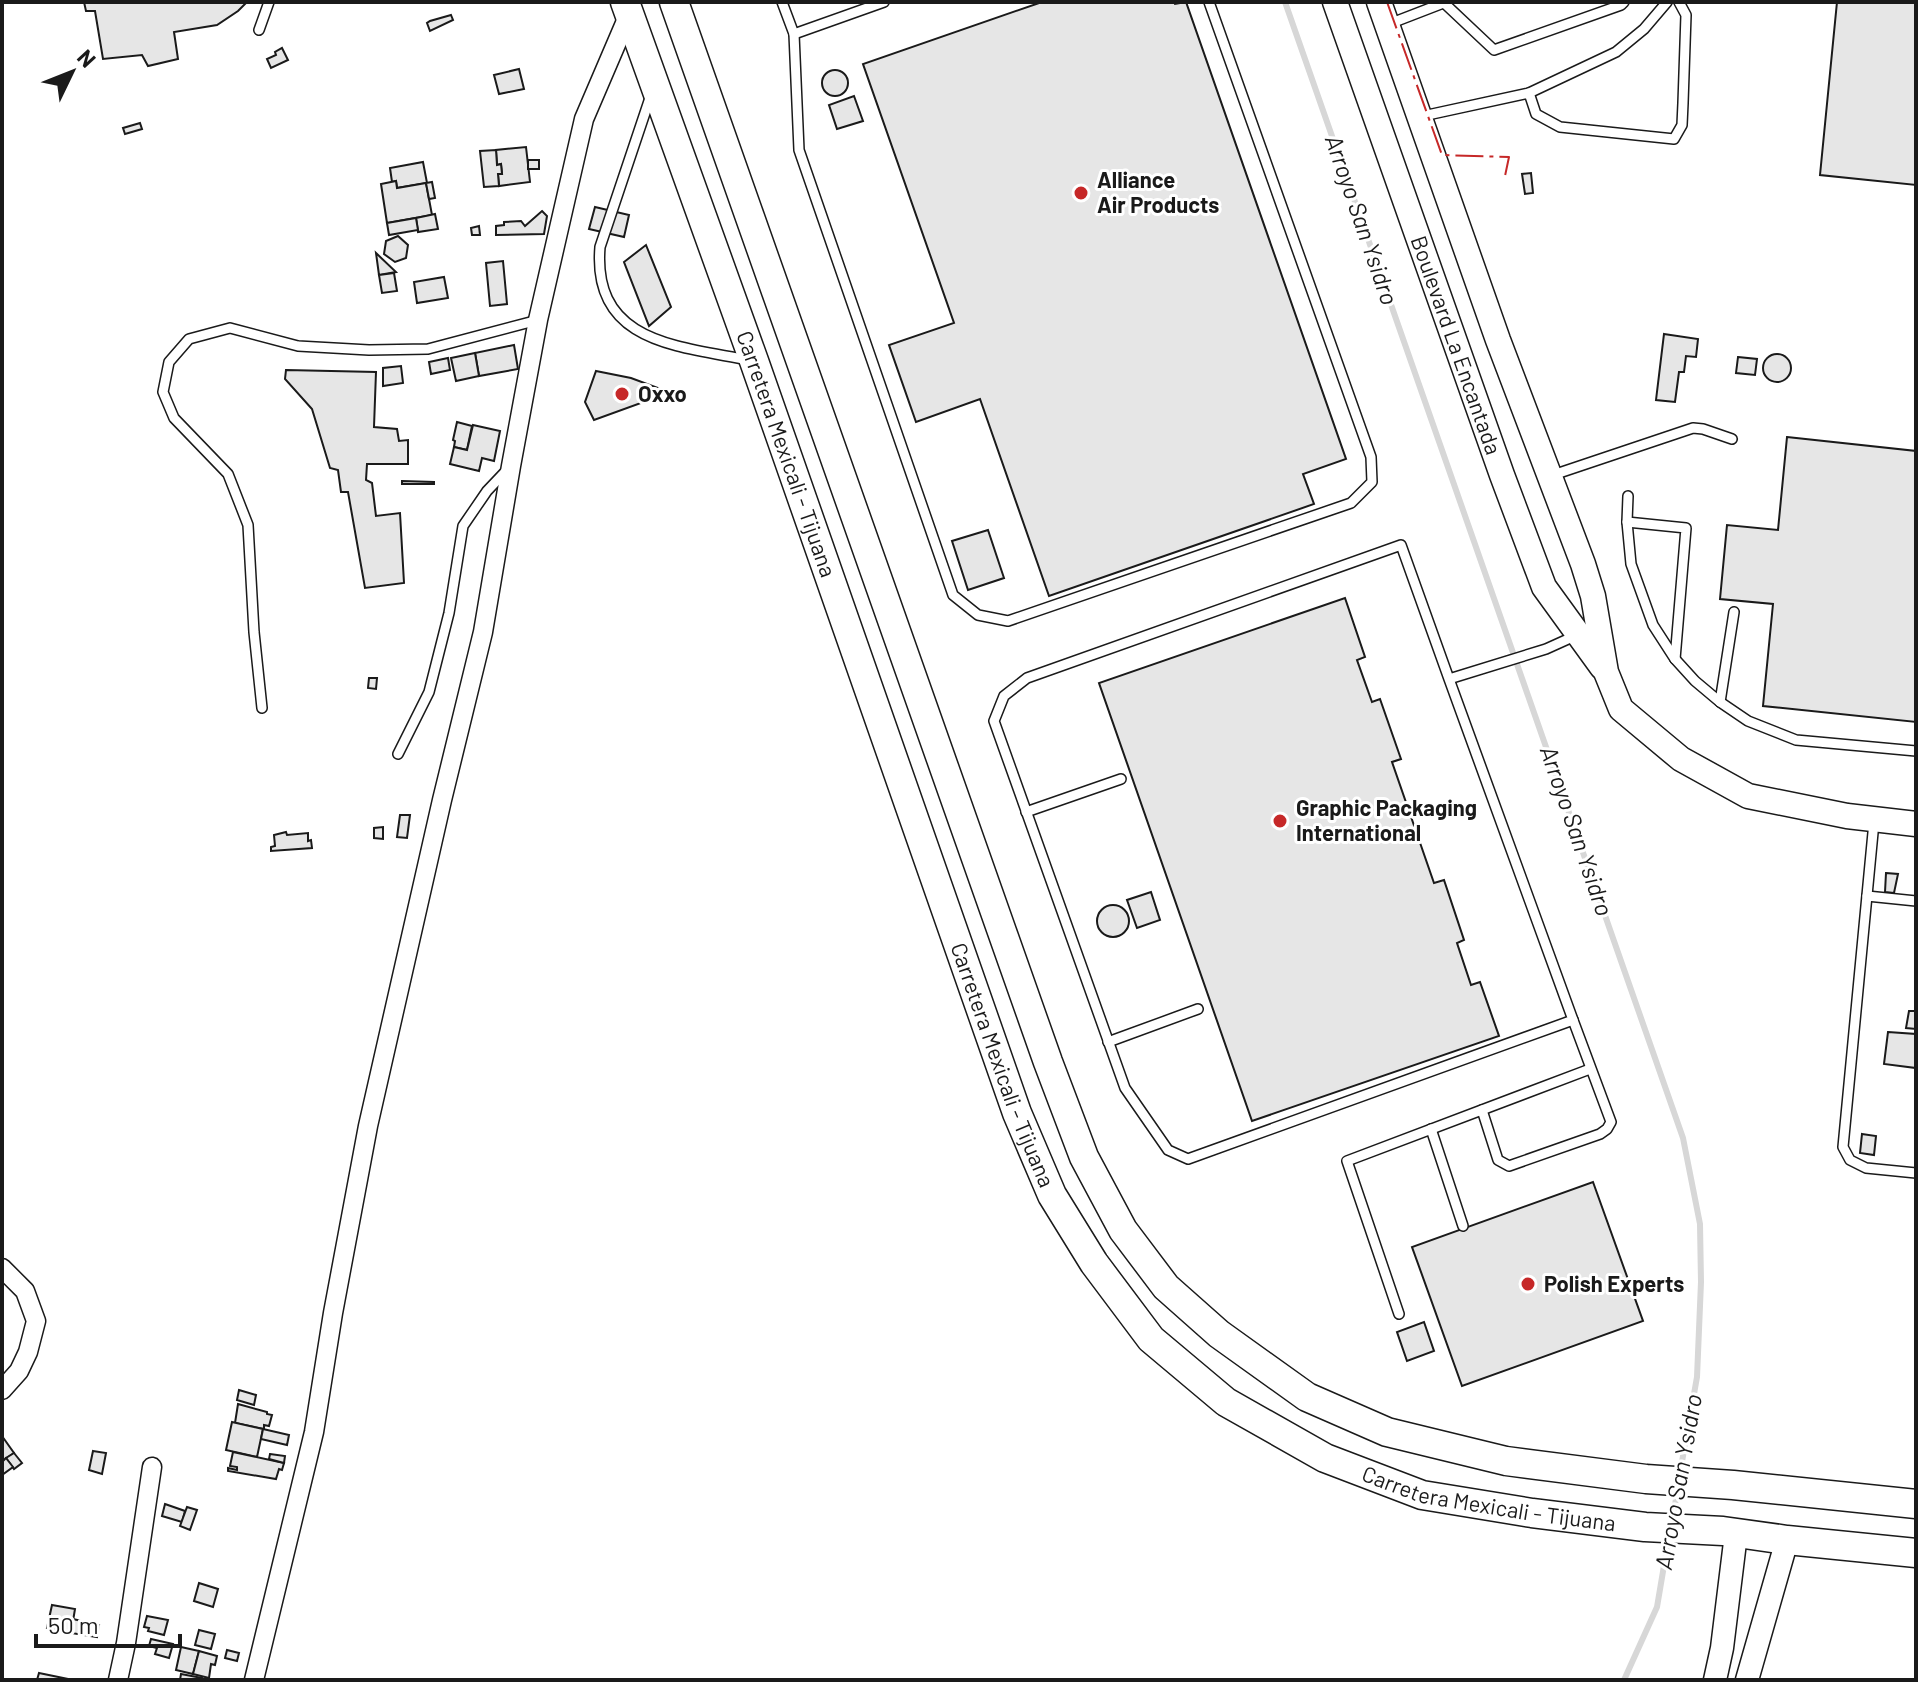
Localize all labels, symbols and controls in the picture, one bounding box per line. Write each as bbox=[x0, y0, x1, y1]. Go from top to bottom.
north arrow bbox=[32, 32, 112, 112]
text: N bbox=[73, 43, 102, 72]
water label: Arroyo San Ysidro bbox=[1320, 131, 1405, 308]
place label: Alliance Air Products bbox=[1097, 166, 1219, 217]
marker: Alliance Air Products bbox=[1072, 184, 1090, 202]
street label: Boulevard La Encantada bbox=[1407, 232, 1508, 458]
street label: Carretera Mexicali - Tijuana bbox=[732, 327, 842, 580]
place label: Oxxo bbox=[638, 380, 687, 406]
marker: Oxxo bbox=[613, 385, 631, 403]
water label: Arroyo San Ysidro bbox=[1535, 742, 1620, 919]
place label: Graphic Packaging International bbox=[1296, 794, 1477, 845]
marker: Graphic Packaging International bbox=[1271, 812, 1289, 830]
street label: Carretera Mexicali - Tijuana bbox=[946, 939, 1061, 1191]
place label: Polish Experts bbox=[1544, 1270, 1684, 1296]
marker: Polish Experts bbox=[1519, 1275, 1537, 1293]
water label: Arroyo San Ysidro bbox=[1648, 1392, 1707, 1572]
street label: Carretera Mexicali - Tijuana bbox=[1359, 1459, 1617, 1535]
scale bar bbox=[36, 1598, 180, 1648]
text: 50 m bbox=[48, 1610, 99, 1639]

